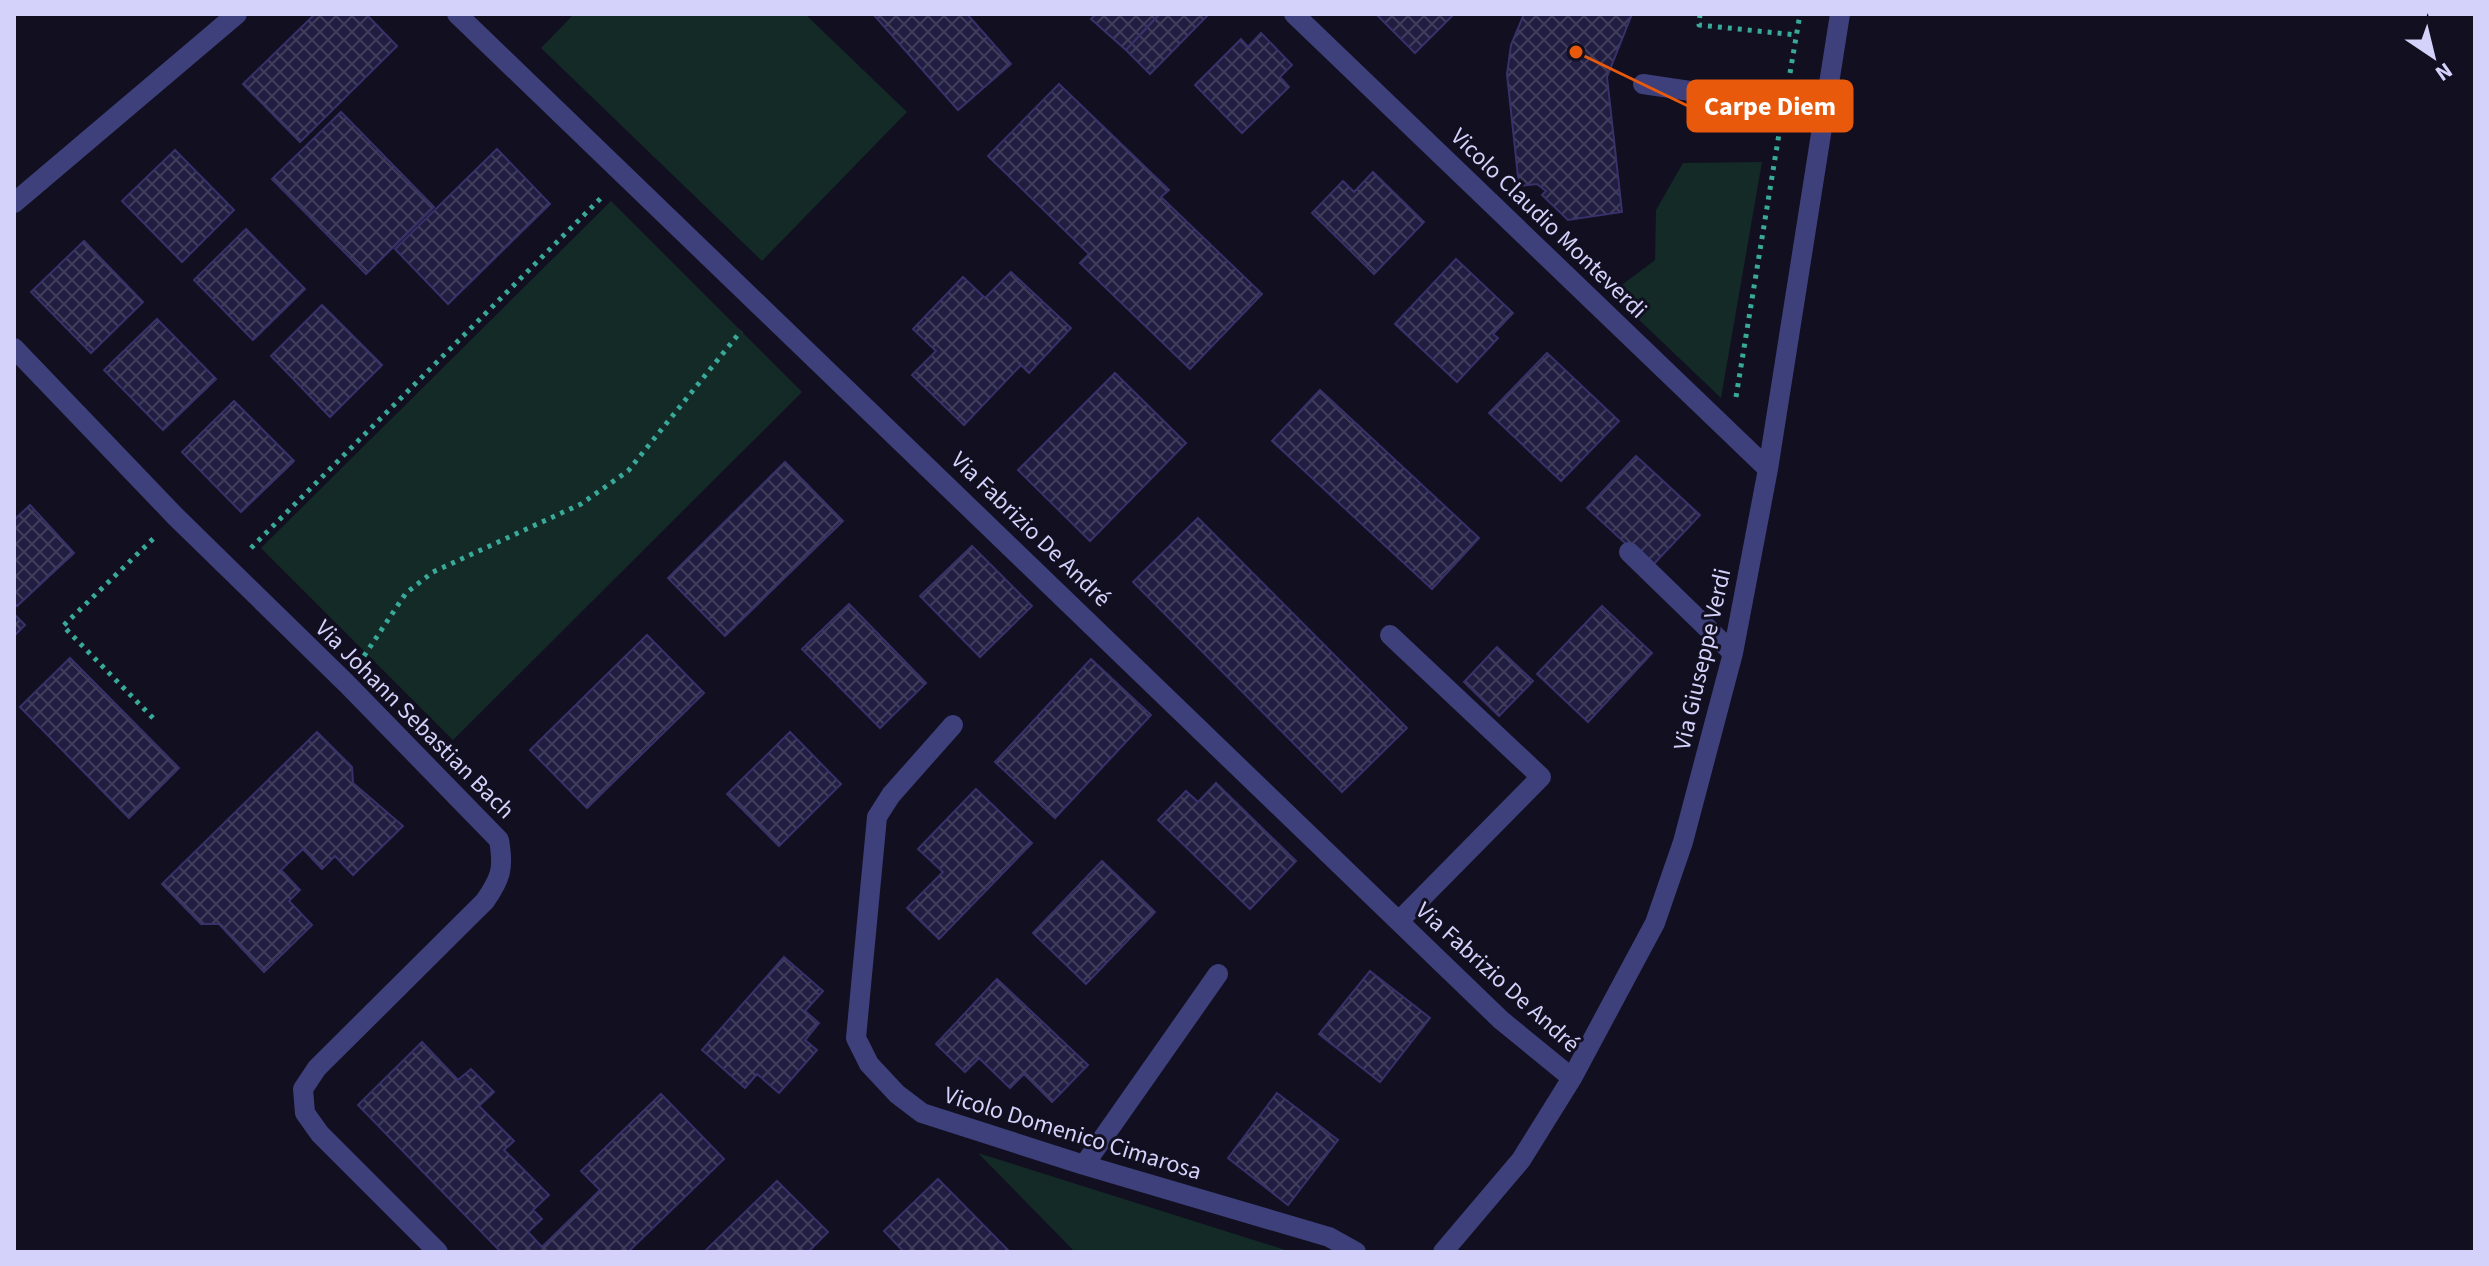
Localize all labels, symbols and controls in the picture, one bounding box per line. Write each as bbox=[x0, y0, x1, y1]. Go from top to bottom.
north arrow bbox=[2393, 16, 2473, 96]
text: N bbox=[2429, 54, 2459, 89]
callout: Carpe Diem bbox=[1688, 81, 1852, 131]
text: Carpe Diem bbox=[1704, 88, 1836, 125]
street label: Vicolo Claudio Monteverdi bbox=[1442, 120, 1655, 327]
street label: Via Fabrizio De André bbox=[943, 444, 1119, 615]
street label: Via Giuseppe Verdi bbox=[1665, 565, 1740, 753]
street label: Via Johann Sebastian Bach bbox=[307, 612, 522, 827]
street label: Via Fabrizio De André bbox=[1408, 894, 1588, 1061]
street label: Vicolo Domenico Cimarosa bbox=[940, 1078, 1206, 1189]

